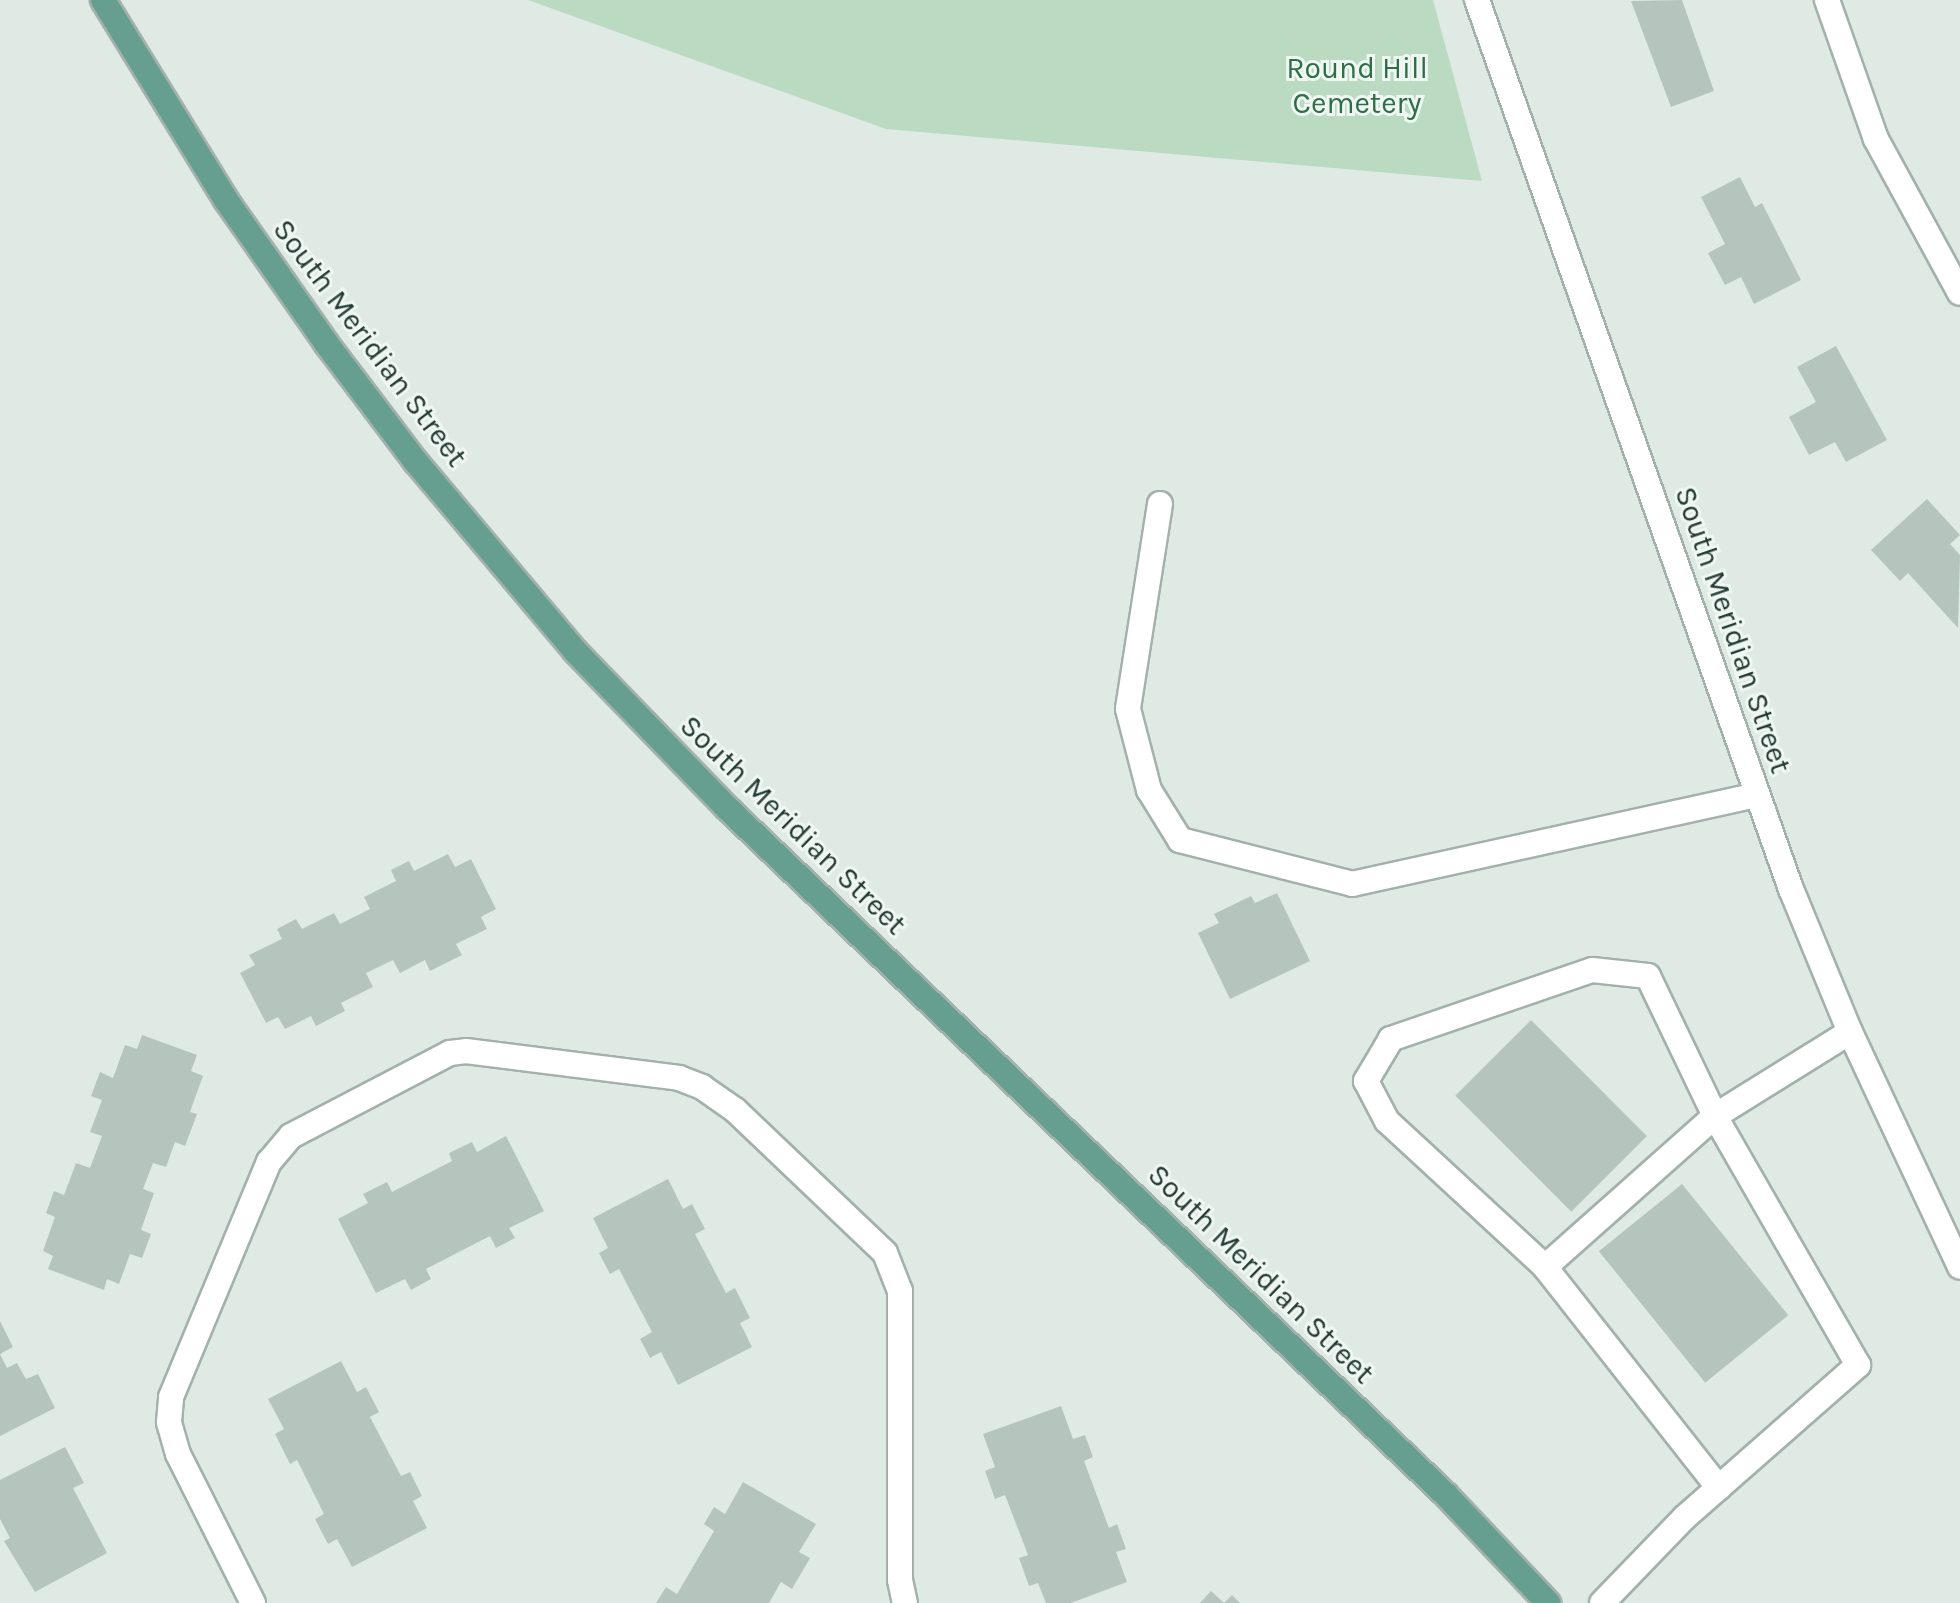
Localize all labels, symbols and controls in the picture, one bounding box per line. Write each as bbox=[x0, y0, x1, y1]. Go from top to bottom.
park label: Round Hill Cemetery bbox=[1286, 50, 1428, 120]
street label: South Meridian Street bbox=[265, 212, 475, 474]
street label: South Meridian Street bbox=[1667, 482, 1799, 778]
street label: South Meridian Street bbox=[672, 708, 914, 942]
street label: South Meridian Street bbox=[1140, 1157, 1382, 1391]

